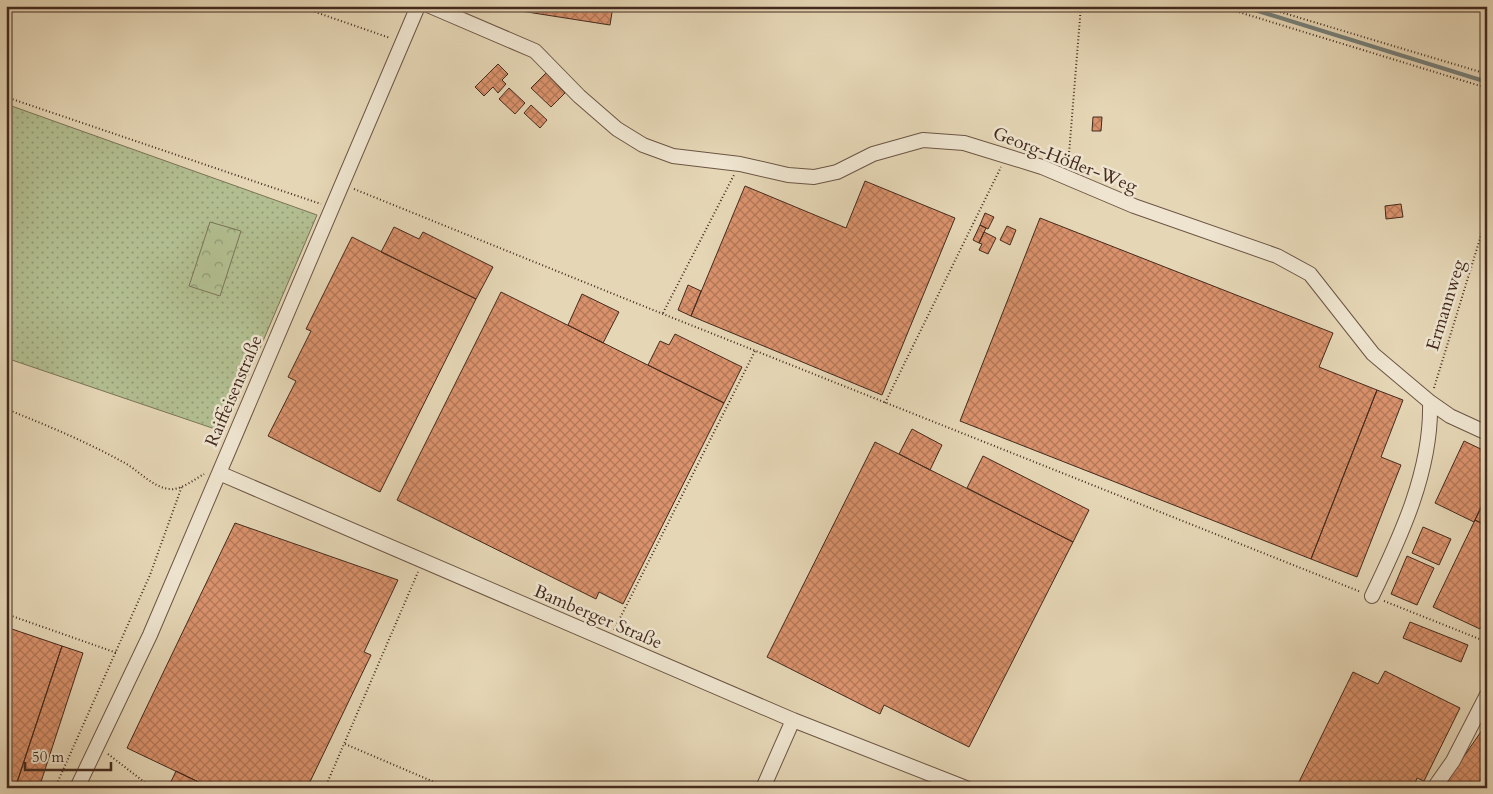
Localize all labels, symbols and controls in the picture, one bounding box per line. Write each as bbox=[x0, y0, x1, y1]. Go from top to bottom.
street label: Georg-Höfler-Weg bbox=[989, 121, 1142, 199]
street label: Ermannweg bbox=[1420, 256, 1472, 354]
street label: Raiffeisenstraße bbox=[199, 331, 269, 451]
street label: Bamberger Straße bbox=[530, 579, 666, 655]
scale bar bbox=[25, 739, 111, 771]
text: 50 m bbox=[32, 747, 64, 767]

